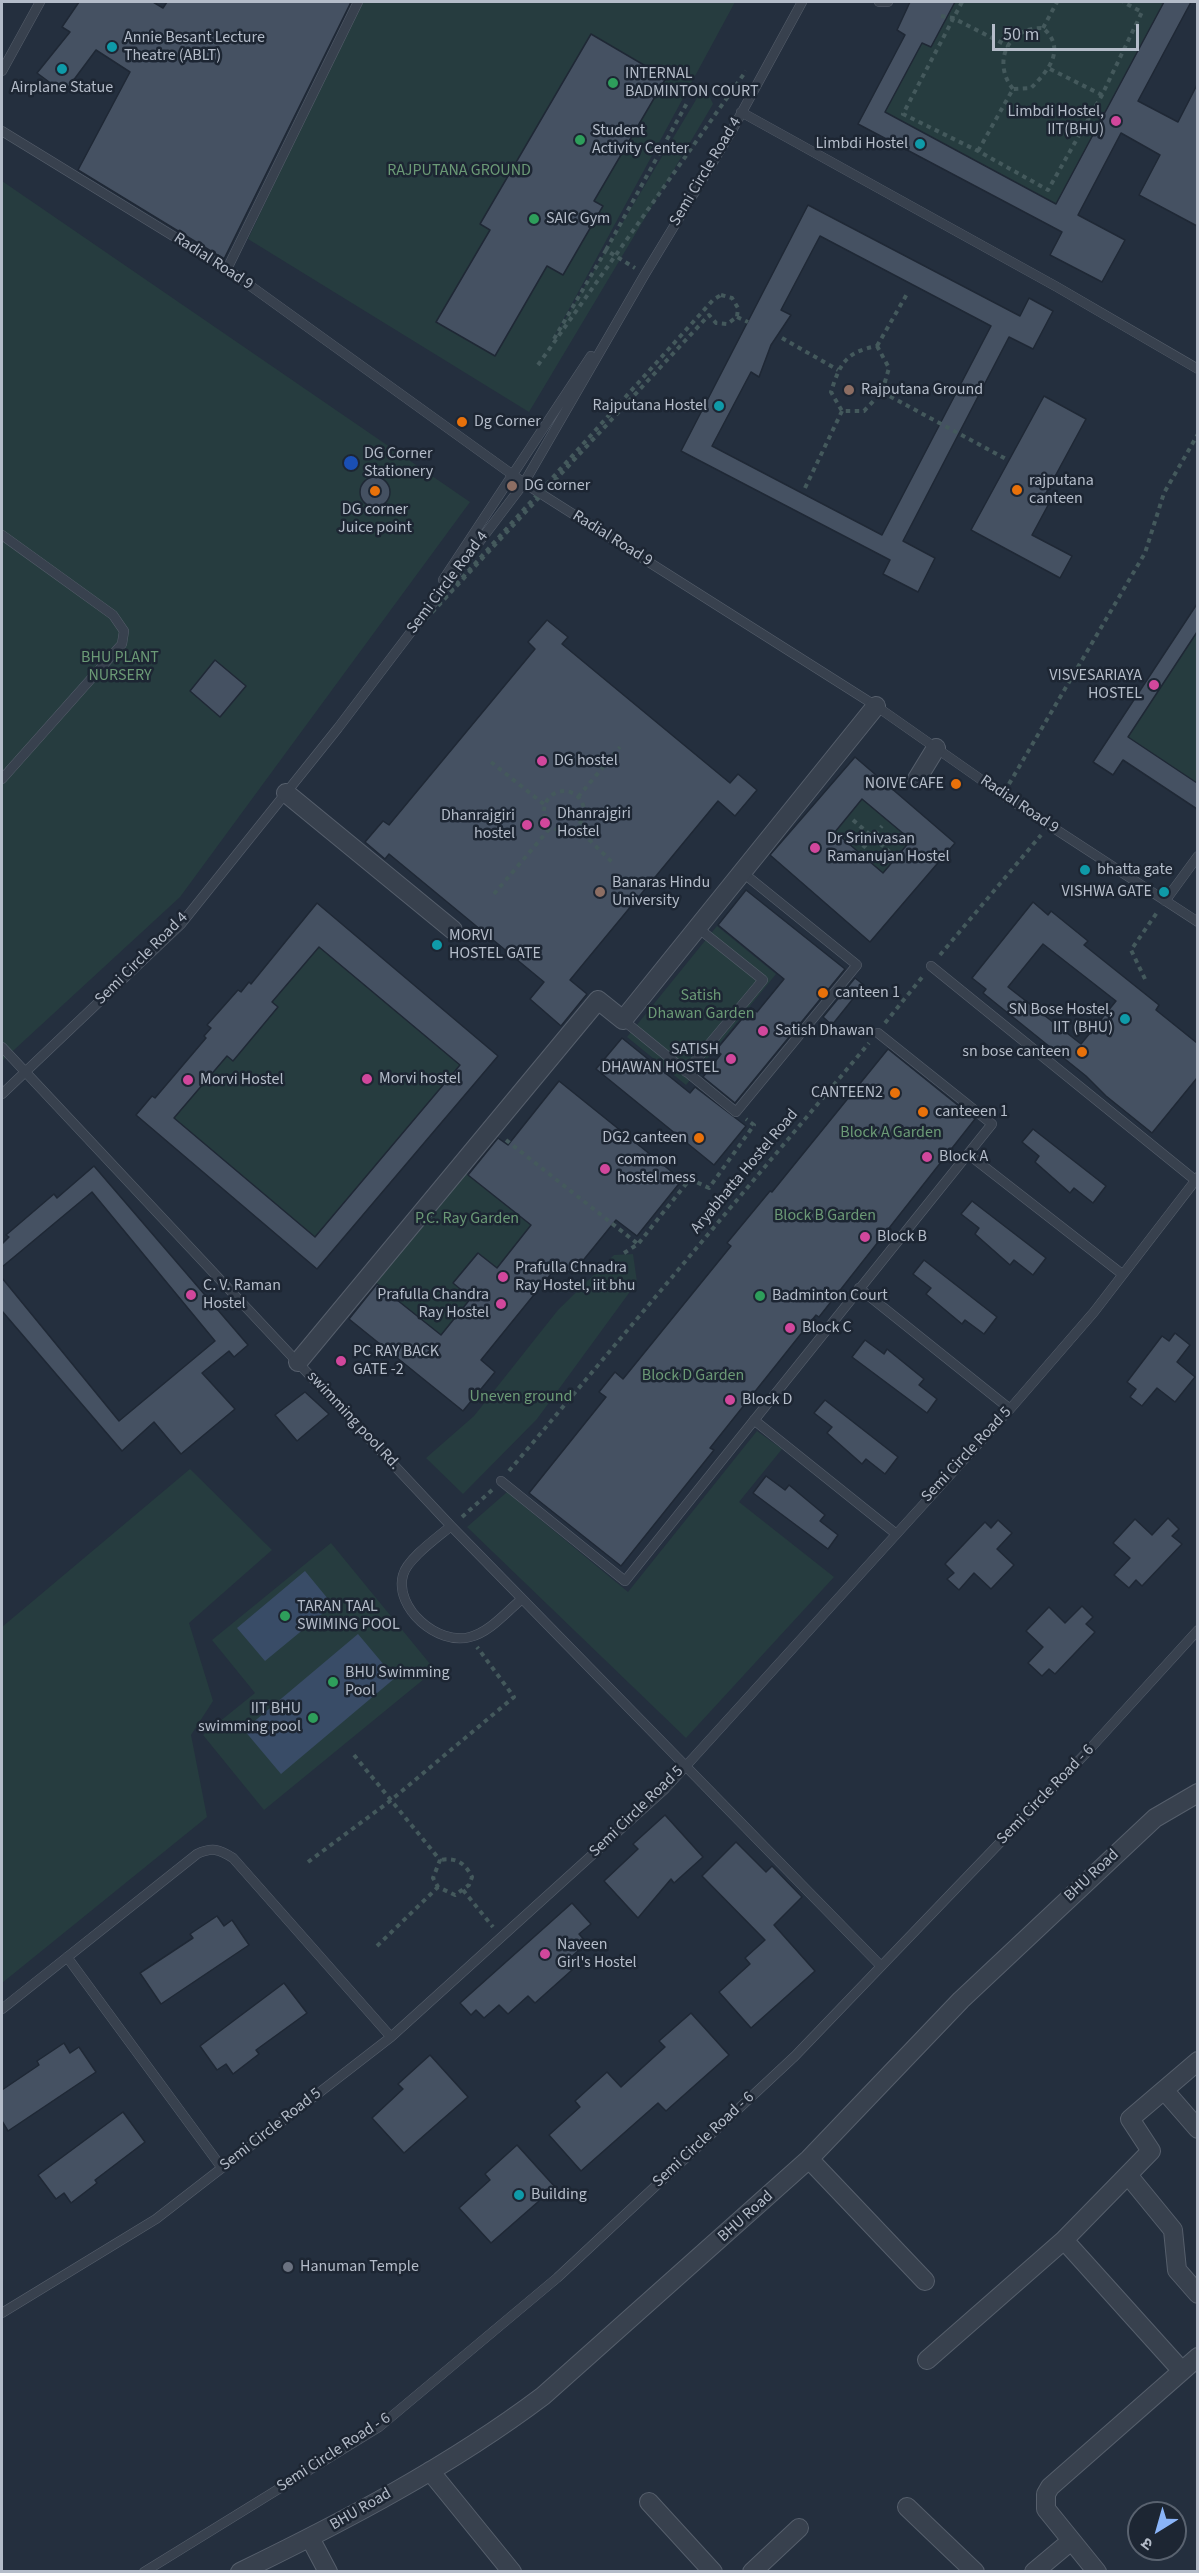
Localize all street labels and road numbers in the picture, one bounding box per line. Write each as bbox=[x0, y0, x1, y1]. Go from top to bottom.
street label: Semi Circle Road 4 bbox=[666, 114, 746, 230]
street label: Radial Road 9 bbox=[170, 229, 256, 295]
street label: Radial Road 9 bbox=[568, 507, 656, 571]
street label: Semi Circle Road 4 bbox=[403, 528, 493, 638]
street label: Radial Road 9 bbox=[976, 772, 1062, 838]
street label: Semi Circle Road 4 bbox=[92, 909, 192, 1009]
street label: Aryabhatta Hostel Road bbox=[687, 1106, 803, 1238]
street label: swimming pool Rd. bbox=[302, 1368, 404, 1474]
street label: Semi Circle Road 5 bbox=[918, 1403, 1016, 1507]
street label: Semi Circle Road - 6 bbox=[993, 1741, 1099, 1849]
street label: Semi Circle Road 5 bbox=[586, 1762, 688, 1862]
street label: BHU Road bbox=[1061, 1846, 1123, 1906]
street label: Semi Circle Road 5 bbox=[216, 2084, 326, 2176]
street label: Semi Circle Road - 6 bbox=[649, 2088, 759, 2192]
street label: BHU Road bbox=[714, 2187, 778, 2247]
street label: Semi Circle Road - 6 bbox=[274, 2409, 394, 2497]
street label: BHU Road bbox=[327, 2485, 395, 2535]

